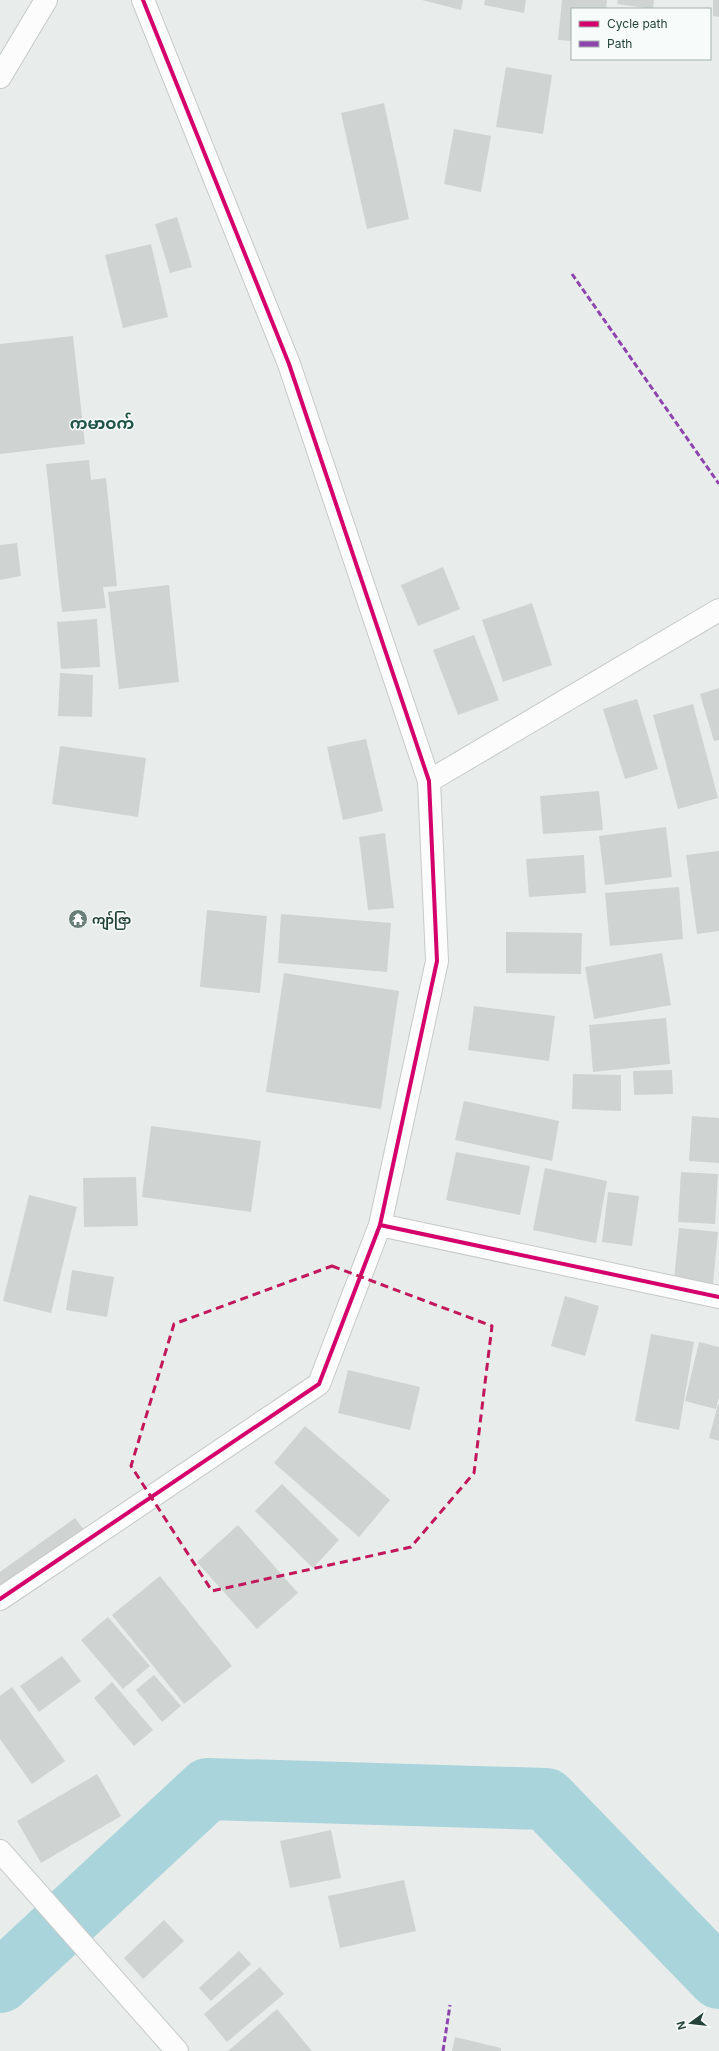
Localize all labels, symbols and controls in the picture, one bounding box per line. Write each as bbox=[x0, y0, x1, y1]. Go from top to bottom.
legend bbox=[571, 8, 711, 60]
text: Cycle path bbox=[607, 16, 668, 31]
text: Path bbox=[607, 36, 632, 51]
district label: ကမာဝက် bbox=[70, 412, 134, 433]
temple icon: ကျာ်ဇြာ bbox=[67, 908, 89, 930]
place label: ကျာ်ဇြာ bbox=[92, 910, 131, 931]
north arrow bbox=[671, 2003, 711, 2043]
text: N bbox=[673, 2020, 689, 2031]

